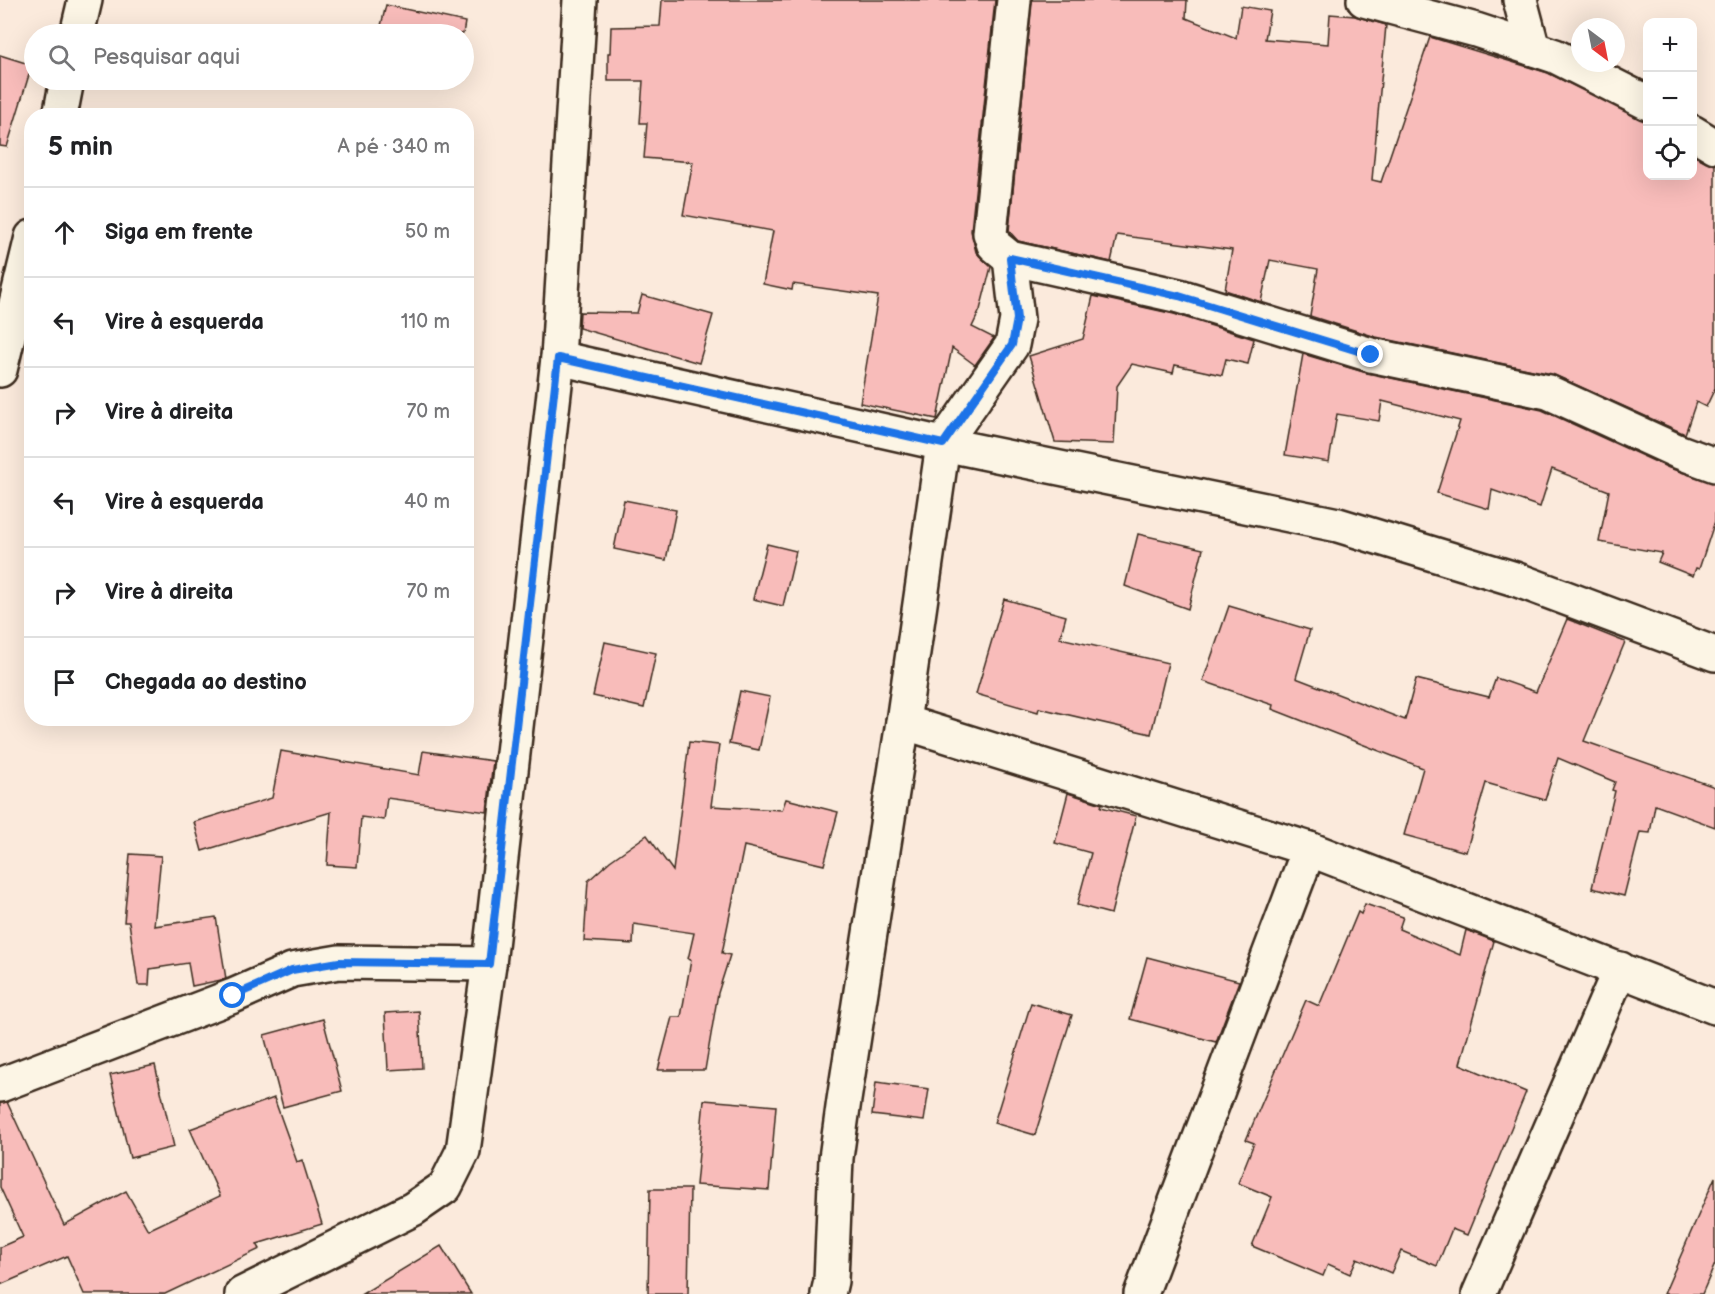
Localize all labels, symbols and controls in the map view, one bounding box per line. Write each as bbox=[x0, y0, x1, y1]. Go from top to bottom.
north arrow bbox=[1571, 18, 1625, 72]
map controls bbox=[1643, 18, 1697, 180]
button: + bbox=[1643, 18, 1697, 72]
search box bbox=[24, 24, 474, 90]
icon: search bbox=[45, 41, 78, 74]
text: Pesquisar aqui bbox=[93, 44, 240, 71]
button: − bbox=[1643, 72, 1697, 126]
button: locate bbox=[1643, 126, 1697, 180]
text: 5 min bbox=[48, 132, 113, 163]
text: A pé · 340 m bbox=[338, 135, 450, 159]
icon: ahead bbox=[48, 216, 81, 249]
text: Siga em frente bbox=[105, 219, 253, 246]
text: 50 m bbox=[405, 220, 450, 244]
icon: left bbox=[48, 306, 81, 339]
text: Vire à esquerda bbox=[105, 309, 264, 336]
text: 110 m bbox=[401, 310, 450, 334]
route end bbox=[1357, 341, 1383, 367]
icon: right bbox=[48, 396, 81, 429]
text: Vire à direita bbox=[105, 399, 233, 426]
text: 70 m bbox=[406, 400, 450, 424]
icon: left bbox=[48, 486, 81, 519]
text: Vire à esquerda bbox=[105, 489, 264, 516]
text: 40 m bbox=[404, 490, 450, 514]
icon: right bbox=[48, 576, 81, 609]
text: Vire à direita bbox=[105, 579, 233, 606]
text: 70 m bbox=[406, 580, 450, 604]
icon: arrive bbox=[48, 666, 81, 699]
text: Chegada ao destino bbox=[105, 669, 307, 696]
route start bbox=[219, 982, 245, 1008]

